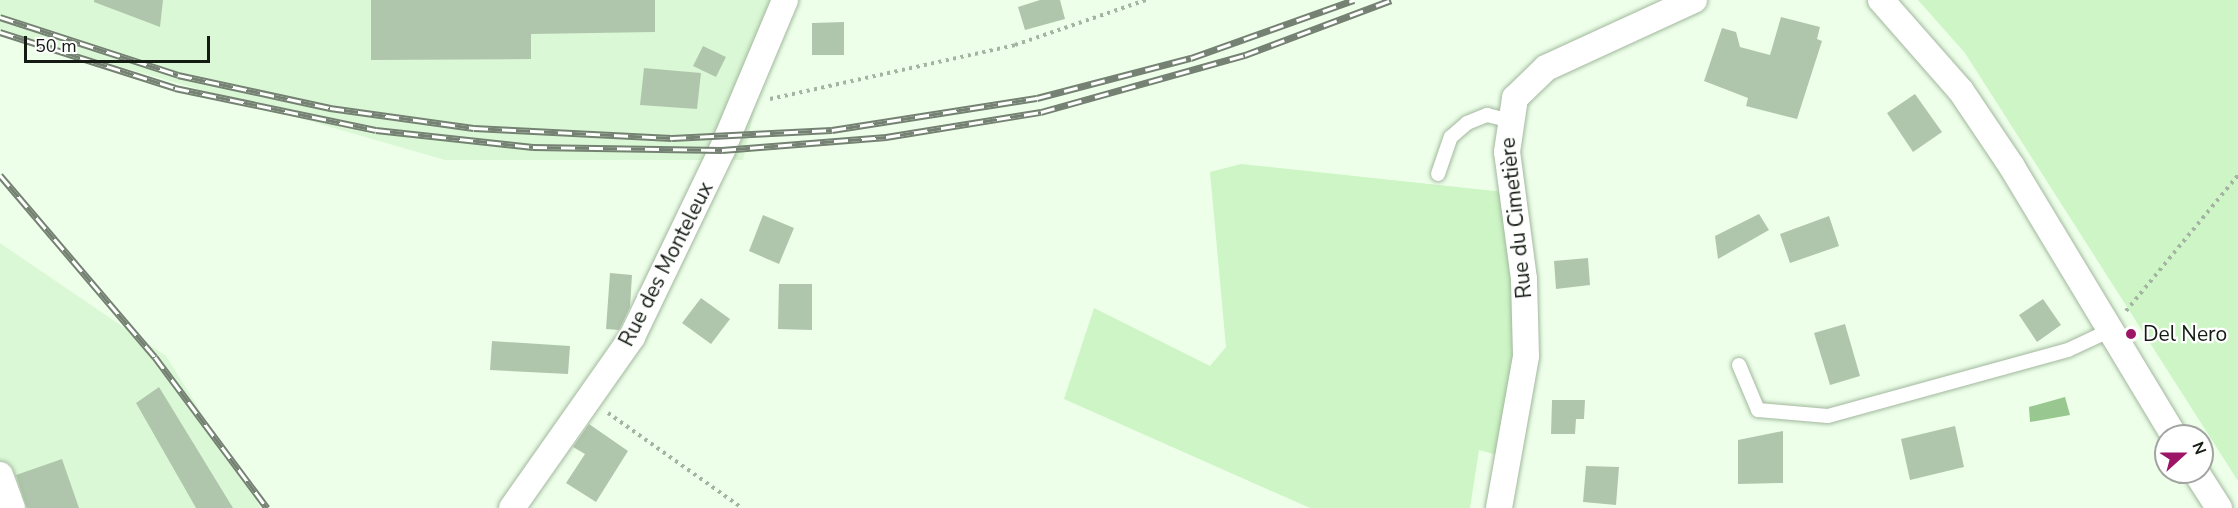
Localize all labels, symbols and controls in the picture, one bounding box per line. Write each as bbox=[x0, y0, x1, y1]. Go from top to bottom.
scale bar bbox=[27, 24, 213, 62]
text: 50 m bbox=[35, 34, 77, 58]
street label: Rue du Cimetière bbox=[1495, 136, 1537, 300]
street label: Rue des Monteleux bbox=[614, 177, 718, 351]
place label: Del Nero bbox=[2143, 321, 2227, 347]
marker: Del Nero bbox=[2124, 327, 2138, 341]
north arrow bbox=[2154, 424, 2214, 484]
text: N bbox=[2187, 439, 2211, 458]

